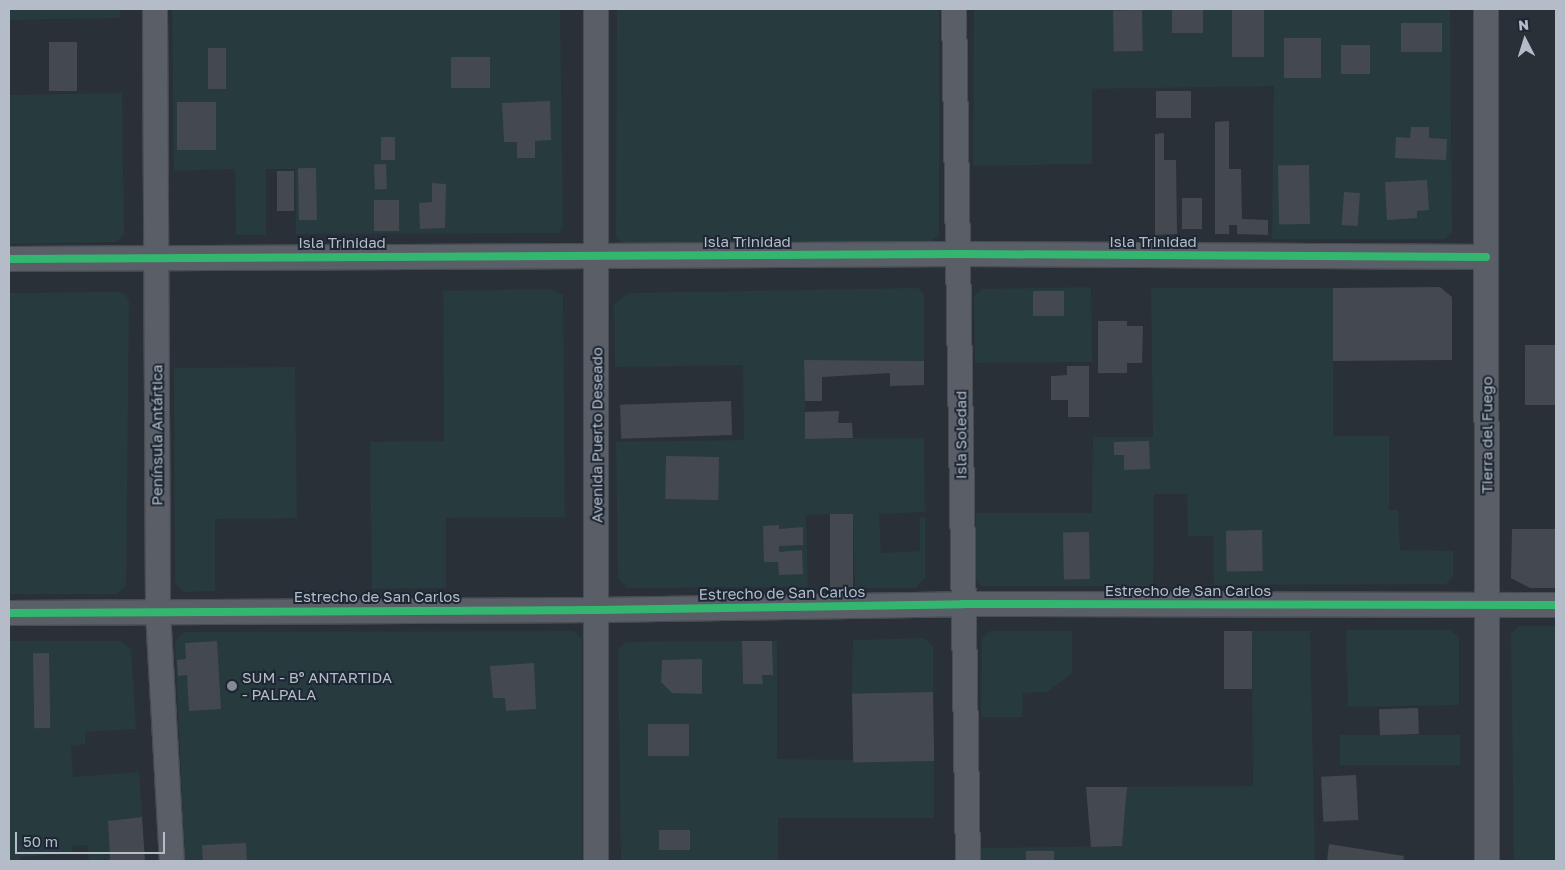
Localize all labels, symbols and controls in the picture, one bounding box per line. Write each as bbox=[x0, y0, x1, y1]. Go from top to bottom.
north arrow bbox=[1500, 15, 1550, 65]
text: N bbox=[1518, 16, 1530, 33]
street label: Isla Trinidad bbox=[703, 233, 791, 251]
street label: Isla Trinidad bbox=[1109, 233, 1197, 251]
street label: Isla Trinidad bbox=[298, 234, 386, 252]
street label: Avenida Puerto Deseado bbox=[588, 347, 606, 523]
street label: Península Antártica bbox=[148, 364, 166, 506]
street label: Tierra del Fuego bbox=[1478, 376, 1496, 494]
street label: Isla Soledad bbox=[952, 391, 970, 479]
street label: Estrecho de San Carlos bbox=[1105, 582, 1271, 600]
street label: Estrecho de San Carlos bbox=[699, 583, 865, 603]
street label: Estrecho de San Carlos bbox=[294, 588, 460, 606]
place label: SUM - Bº ANTARTIDA - PALPALA bbox=[242, 668, 392, 703]
marker: SUM - Bº ANTARTIDA - PALPALA bbox=[226, 680, 238, 692]
scale bar bbox=[18, 822, 168, 854]
text: 50 m bbox=[23, 832, 58, 850]

